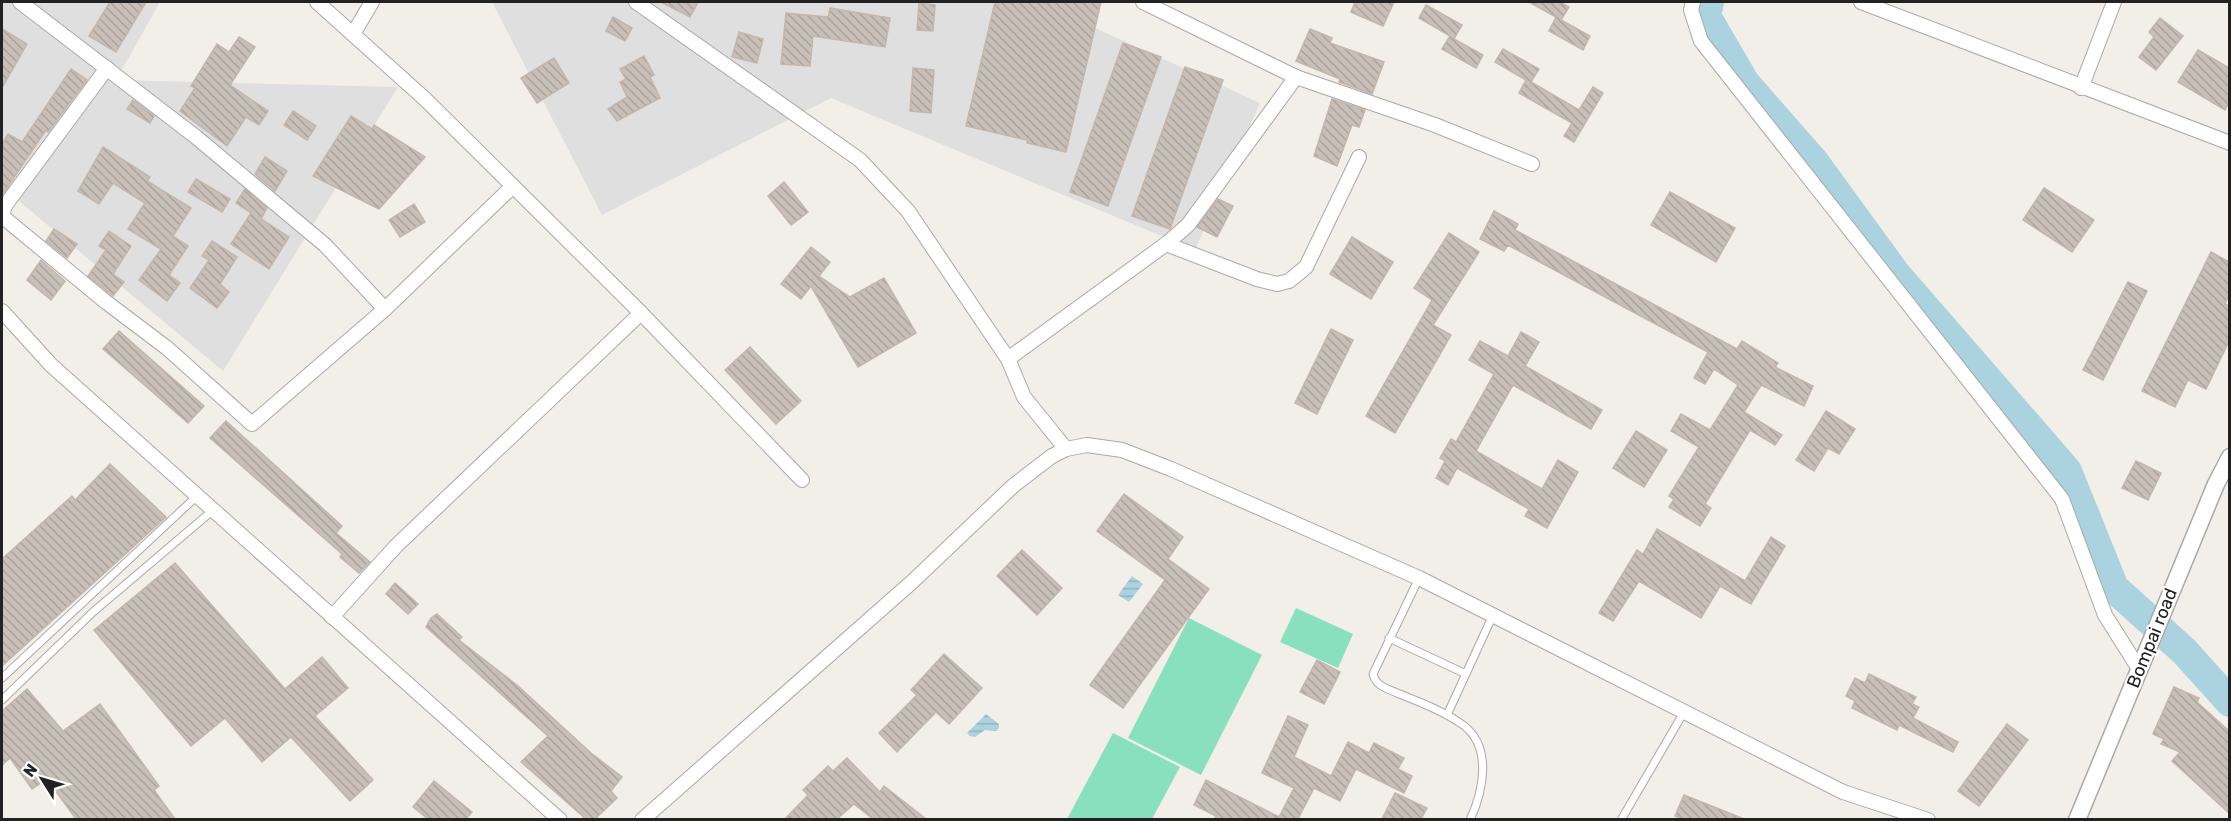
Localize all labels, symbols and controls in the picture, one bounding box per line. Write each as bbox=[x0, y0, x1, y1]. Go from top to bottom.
street label: Bompai road bbox=[2122, 585, 2182, 691]
north arrow bbox=[12, 749, 72, 809]
text: N bbox=[19, 760, 41, 781]

